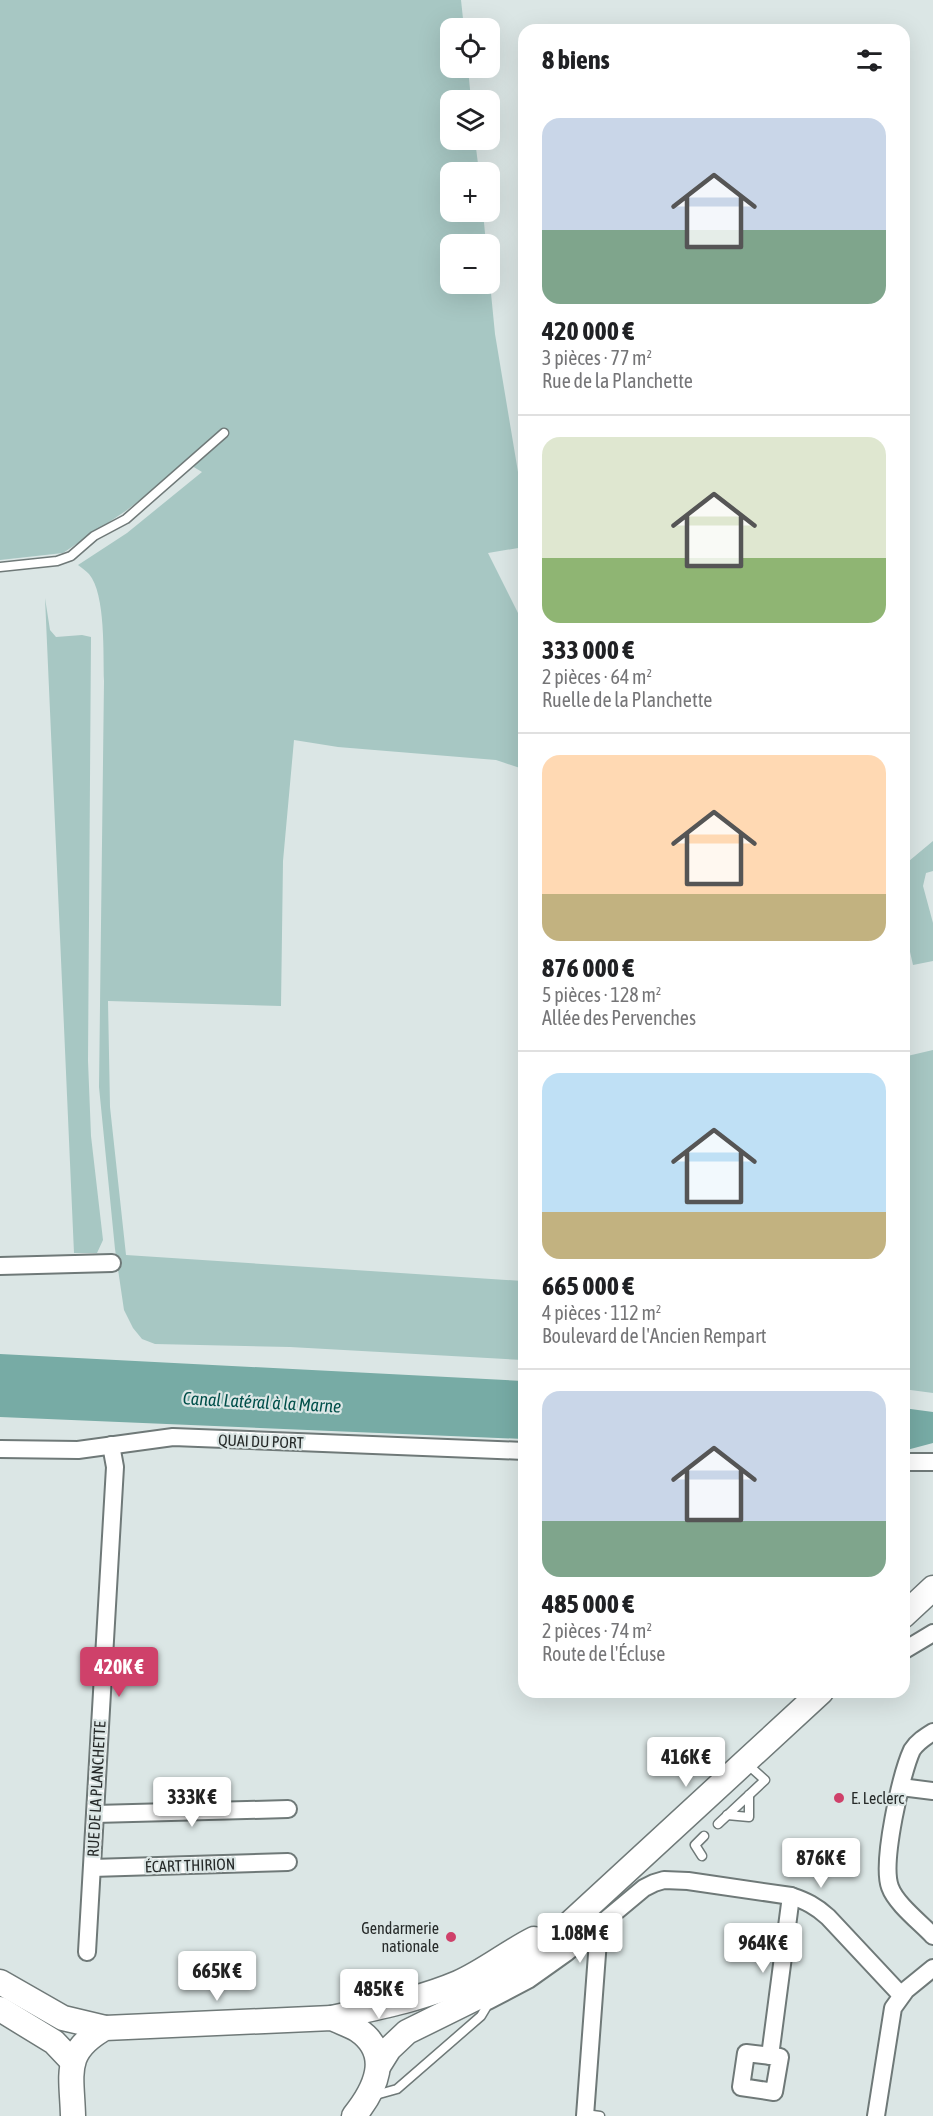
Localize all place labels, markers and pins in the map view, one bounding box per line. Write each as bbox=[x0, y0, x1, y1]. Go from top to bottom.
pin: 420K € bbox=[70, 1647, 168, 1698]
pin: 416K € bbox=[637, 1737, 735, 1788]
pin: 333K € bbox=[143, 1777, 241, 1828]
place label: E. Leclerc bbox=[851, 1789, 904, 1807]
marker: E. Leclerc bbox=[832, 1791, 846, 1805]
pin: 876K € bbox=[772, 1838, 870, 1889]
pin: 1.08M € bbox=[525, 1913, 635, 1964]
place label: Gendarmerie nationale bbox=[361, 1919, 439, 1955]
pin: 964K € bbox=[714, 1923, 812, 1974]
marker: Gendarmerie nationale bbox=[444, 1930, 458, 1944]
pin: 665K € bbox=[168, 1951, 266, 2002]
pin: 485K € bbox=[330, 1969, 428, 2020]

